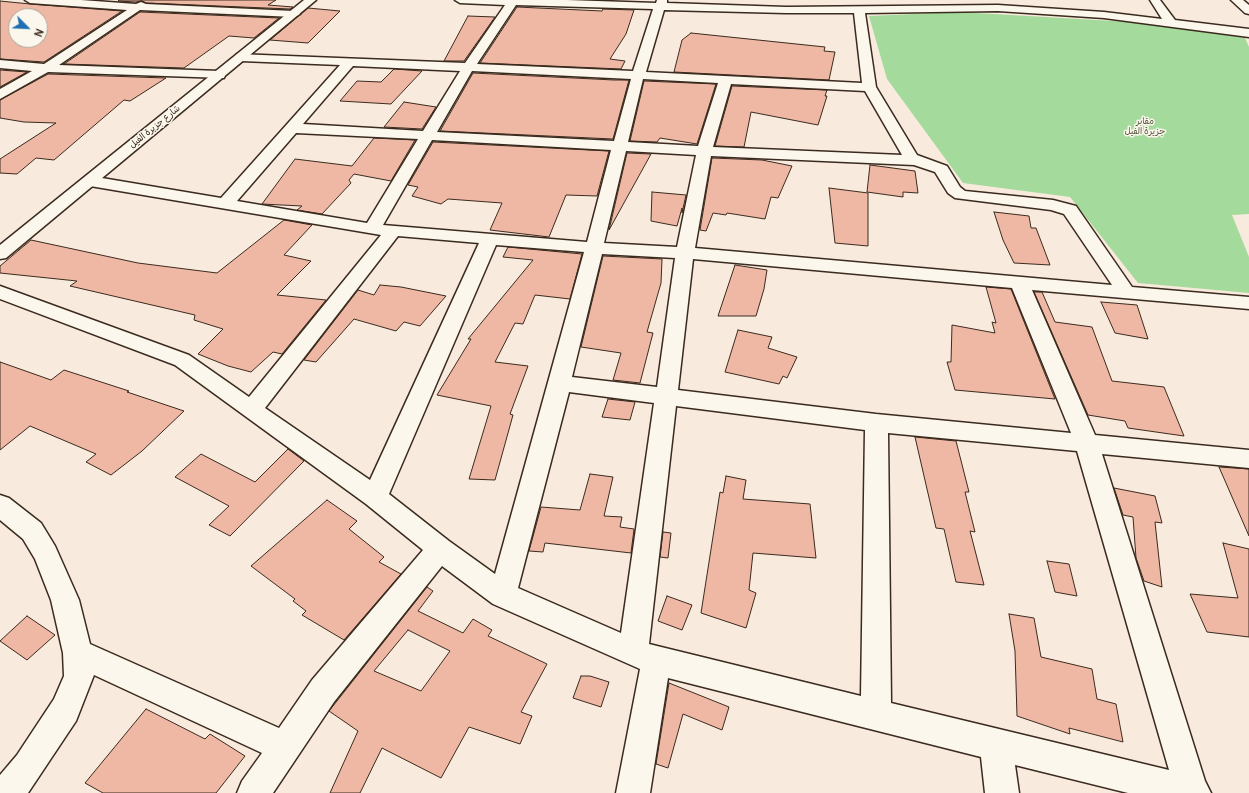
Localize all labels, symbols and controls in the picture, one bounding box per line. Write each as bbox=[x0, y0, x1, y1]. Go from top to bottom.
north arrow bbox=[8, 8, 48, 48]
text: N bbox=[31, 27, 46, 39]
street label: شارع جزيرة الفيل bbox=[127, 103, 183, 151]
park label: مقابر جزيرة الفيل bbox=[1125, 117, 1165, 138]

